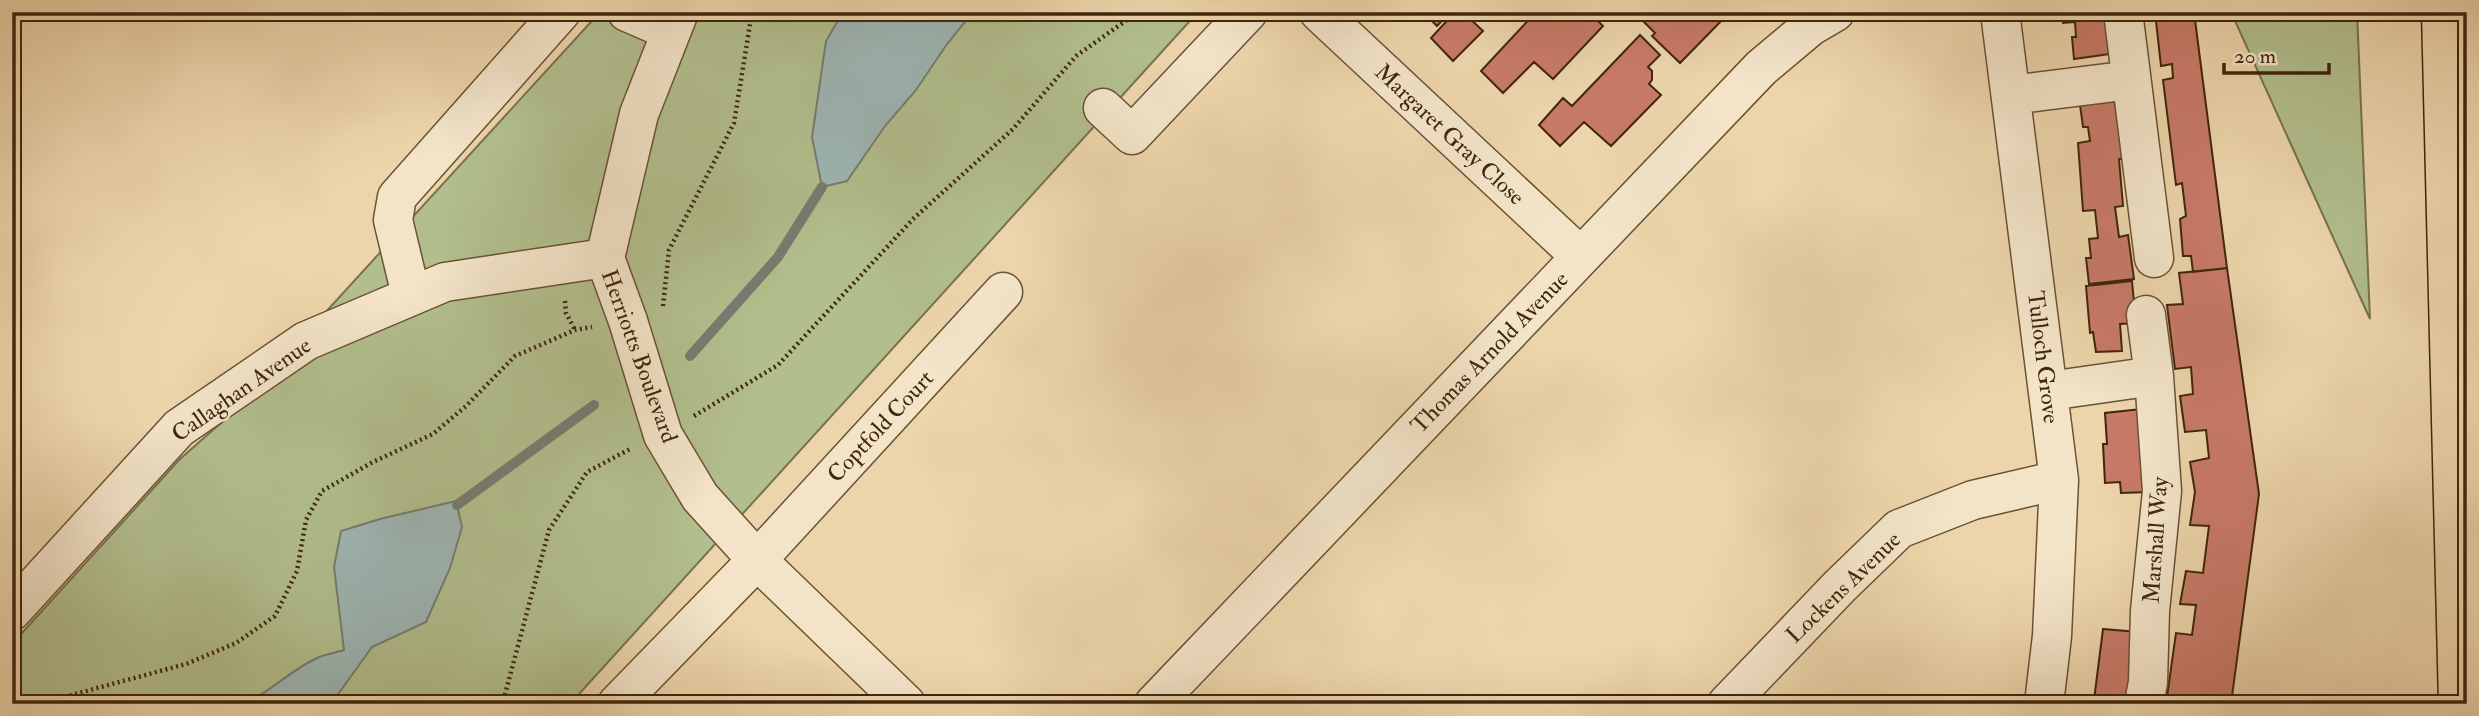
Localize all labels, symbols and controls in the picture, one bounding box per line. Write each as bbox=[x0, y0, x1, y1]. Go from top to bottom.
scale bar bbox=[2224, 32, 2328, 76]
text: 20 m bbox=[2234, 43, 2276, 70]
street label: Margaret Gray Close bbox=[1369, 57, 1531, 212]
street label: Herriotts Boulevard bbox=[595, 265, 684, 447]
street label: Thomas Arnold Avenue bbox=[1404, 265, 1575, 440]
street label: Tulloch Grove bbox=[2021, 289, 2066, 425]
street label: Callaghan Avenue bbox=[166, 330, 317, 448]
street label: Coptfold Court bbox=[821, 364, 940, 489]
street label: Marshall Way bbox=[2137, 475, 2174, 604]
street label: Lockens Avenue bbox=[1780, 525, 1907, 649]

